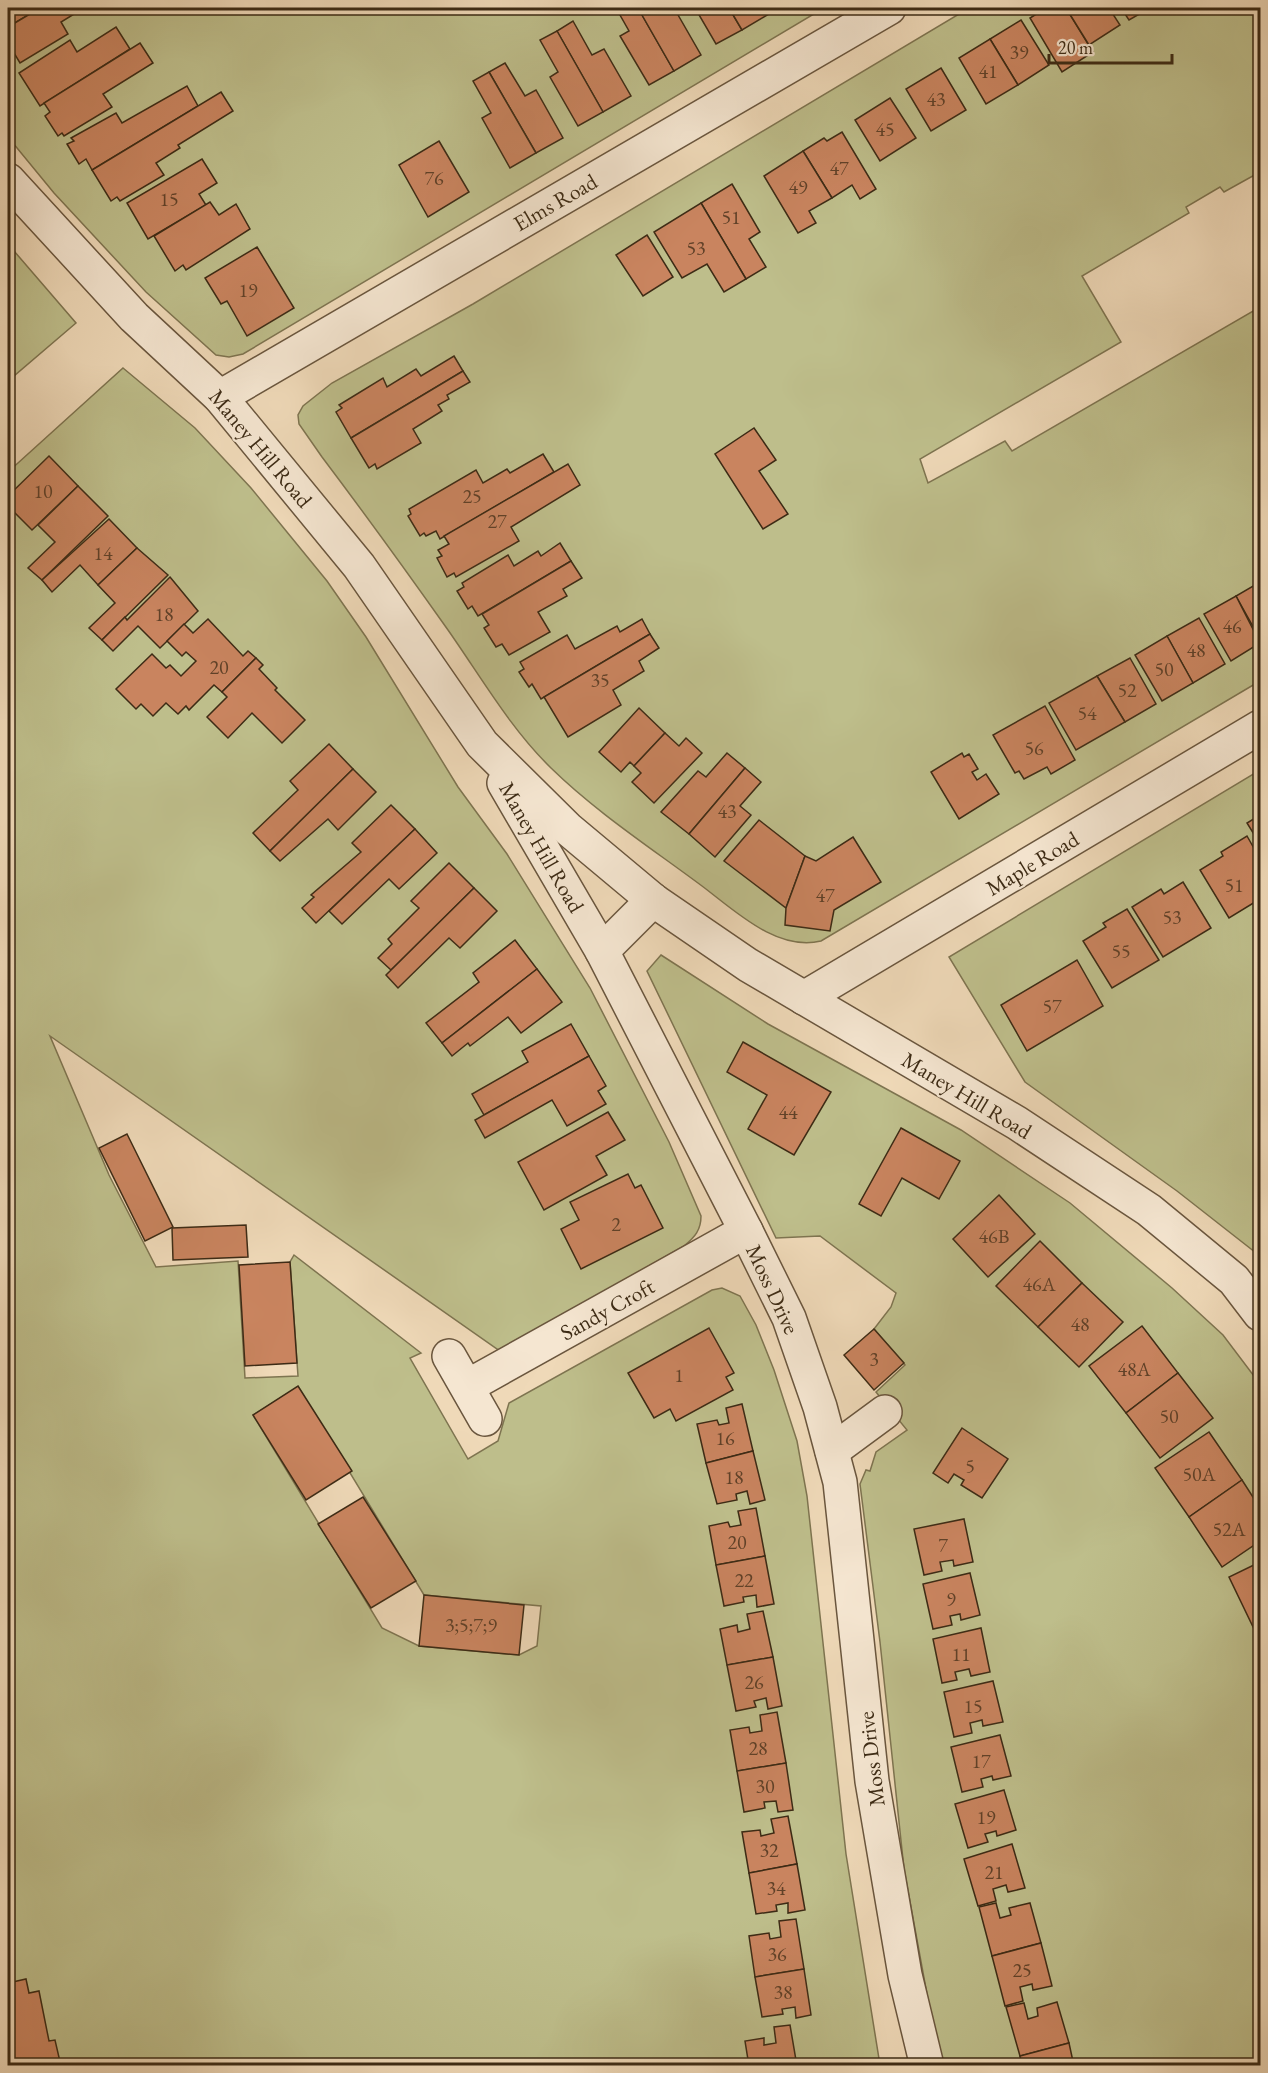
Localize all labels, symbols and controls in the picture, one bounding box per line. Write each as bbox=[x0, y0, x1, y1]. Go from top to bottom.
scale bar bbox=[1049, 27, 1172, 65]
text: 20 m bbox=[1058, 36, 1093, 59]
house number: 39 bbox=[1009, 39, 1029, 65]
house number: 41 bbox=[978, 58, 998, 84]
house number: 43 bbox=[926, 86, 946, 112]
house number: 45 bbox=[875, 116, 895, 142]
house number: 47 bbox=[829, 155, 849, 181]
house number: 76 bbox=[424, 165, 444, 191]
street label: Elms Road bbox=[508, 166, 603, 238]
house number: 49 bbox=[788, 174, 808, 200]
house number: 15 bbox=[159, 186, 179, 212]
house number: 51 bbox=[721, 204, 741, 230]
house number: 53 bbox=[686, 235, 706, 261]
house number: 19 bbox=[238, 277, 258, 303]
street label: Maney Hill Road bbox=[202, 383, 319, 514]
house number: 10 bbox=[33, 478, 53, 504]
house number: 25 bbox=[462, 483, 482, 509]
house number: 27 bbox=[487, 508, 507, 534]
house number: 14 bbox=[93, 540, 113, 566]
house number: 18 bbox=[154, 601, 174, 627]
house number: 46 bbox=[1222, 613, 1242, 639]
house number: 48 bbox=[1186, 637, 1206, 663]
house number: 20 bbox=[209, 654, 229, 680]
house number: 50 bbox=[1154, 656, 1174, 682]
house number: 35 bbox=[590, 667, 610, 693]
house number: 52 bbox=[1117, 677, 1137, 703]
house number: 54 bbox=[1077, 700, 1097, 726]
house number: 56 bbox=[1024, 735, 1044, 761]
street label: Maney Hill Road bbox=[492, 777, 591, 919]
house number: 43 bbox=[717, 798, 737, 824]
street label: Maple Road bbox=[980, 824, 1085, 903]
house number: 51 bbox=[1224, 872, 1244, 898]
house number: 47 bbox=[815, 882, 835, 908]
house number: 53 bbox=[1162, 904, 1182, 930]
house number: 55 bbox=[1111, 938, 1131, 964]
house number: 57 bbox=[1042, 993, 1062, 1019]
street label: Maney Hill Road bbox=[896, 1045, 1038, 1146]
house number: 44 bbox=[778, 1099, 798, 1125]
house number: 2 bbox=[611, 1211, 621, 1237]
house number: 46B bbox=[979, 1223, 1009, 1249]
street label: Moss Drive bbox=[739, 1240, 806, 1339]
house number: 46A bbox=[1022, 1271, 1056, 1297]
street label: Sandy Croft bbox=[555, 1272, 660, 1347]
house number: 48 bbox=[1070, 1311, 1090, 1337]
house number: 3 bbox=[869, 1346, 879, 1372]
house number: 48A bbox=[1117, 1356, 1151, 1382]
house number: 1 bbox=[674, 1362, 684, 1388]
house number: 50 bbox=[1159, 1403, 1179, 1429]
house number: 16 bbox=[715, 1425, 735, 1451]
house number: 5 bbox=[965, 1453, 975, 1479]
house number: 50A bbox=[1182, 1461, 1216, 1487]
house number: 18 bbox=[724, 1464, 744, 1490]
house number: 52A bbox=[1212, 1516, 1246, 1542]
house number: 20 bbox=[727, 1529, 747, 1555]
house number: 7 bbox=[938, 1532, 948, 1558]
house number: 22 bbox=[734, 1567, 754, 1593]
house number: 9 bbox=[946, 1586, 956, 1612]
house number: 3;5;7;9 bbox=[445, 1612, 497, 1638]
house number: 11 bbox=[951, 1641, 971, 1667]
house number: 26 bbox=[744, 1669, 764, 1695]
house number: 15 bbox=[963, 1693, 983, 1719]
street label: Moss Drive bbox=[851, 1709, 892, 1808]
house number: 28 bbox=[748, 1735, 768, 1761]
house number: 17 bbox=[971, 1748, 991, 1774]
house number: 30 bbox=[755, 1773, 775, 1799]
house number: 19 bbox=[976, 1804, 996, 1830]
house number: 32 bbox=[759, 1837, 779, 1863]
house number: 21 bbox=[984, 1859, 1004, 1885]
house number: 34 bbox=[766, 1875, 786, 1901]
house number: 36 bbox=[767, 1941, 787, 1967]
house number: 25 bbox=[1012, 1957, 1032, 1983]
house number: 38 bbox=[773, 1979, 793, 2005]

